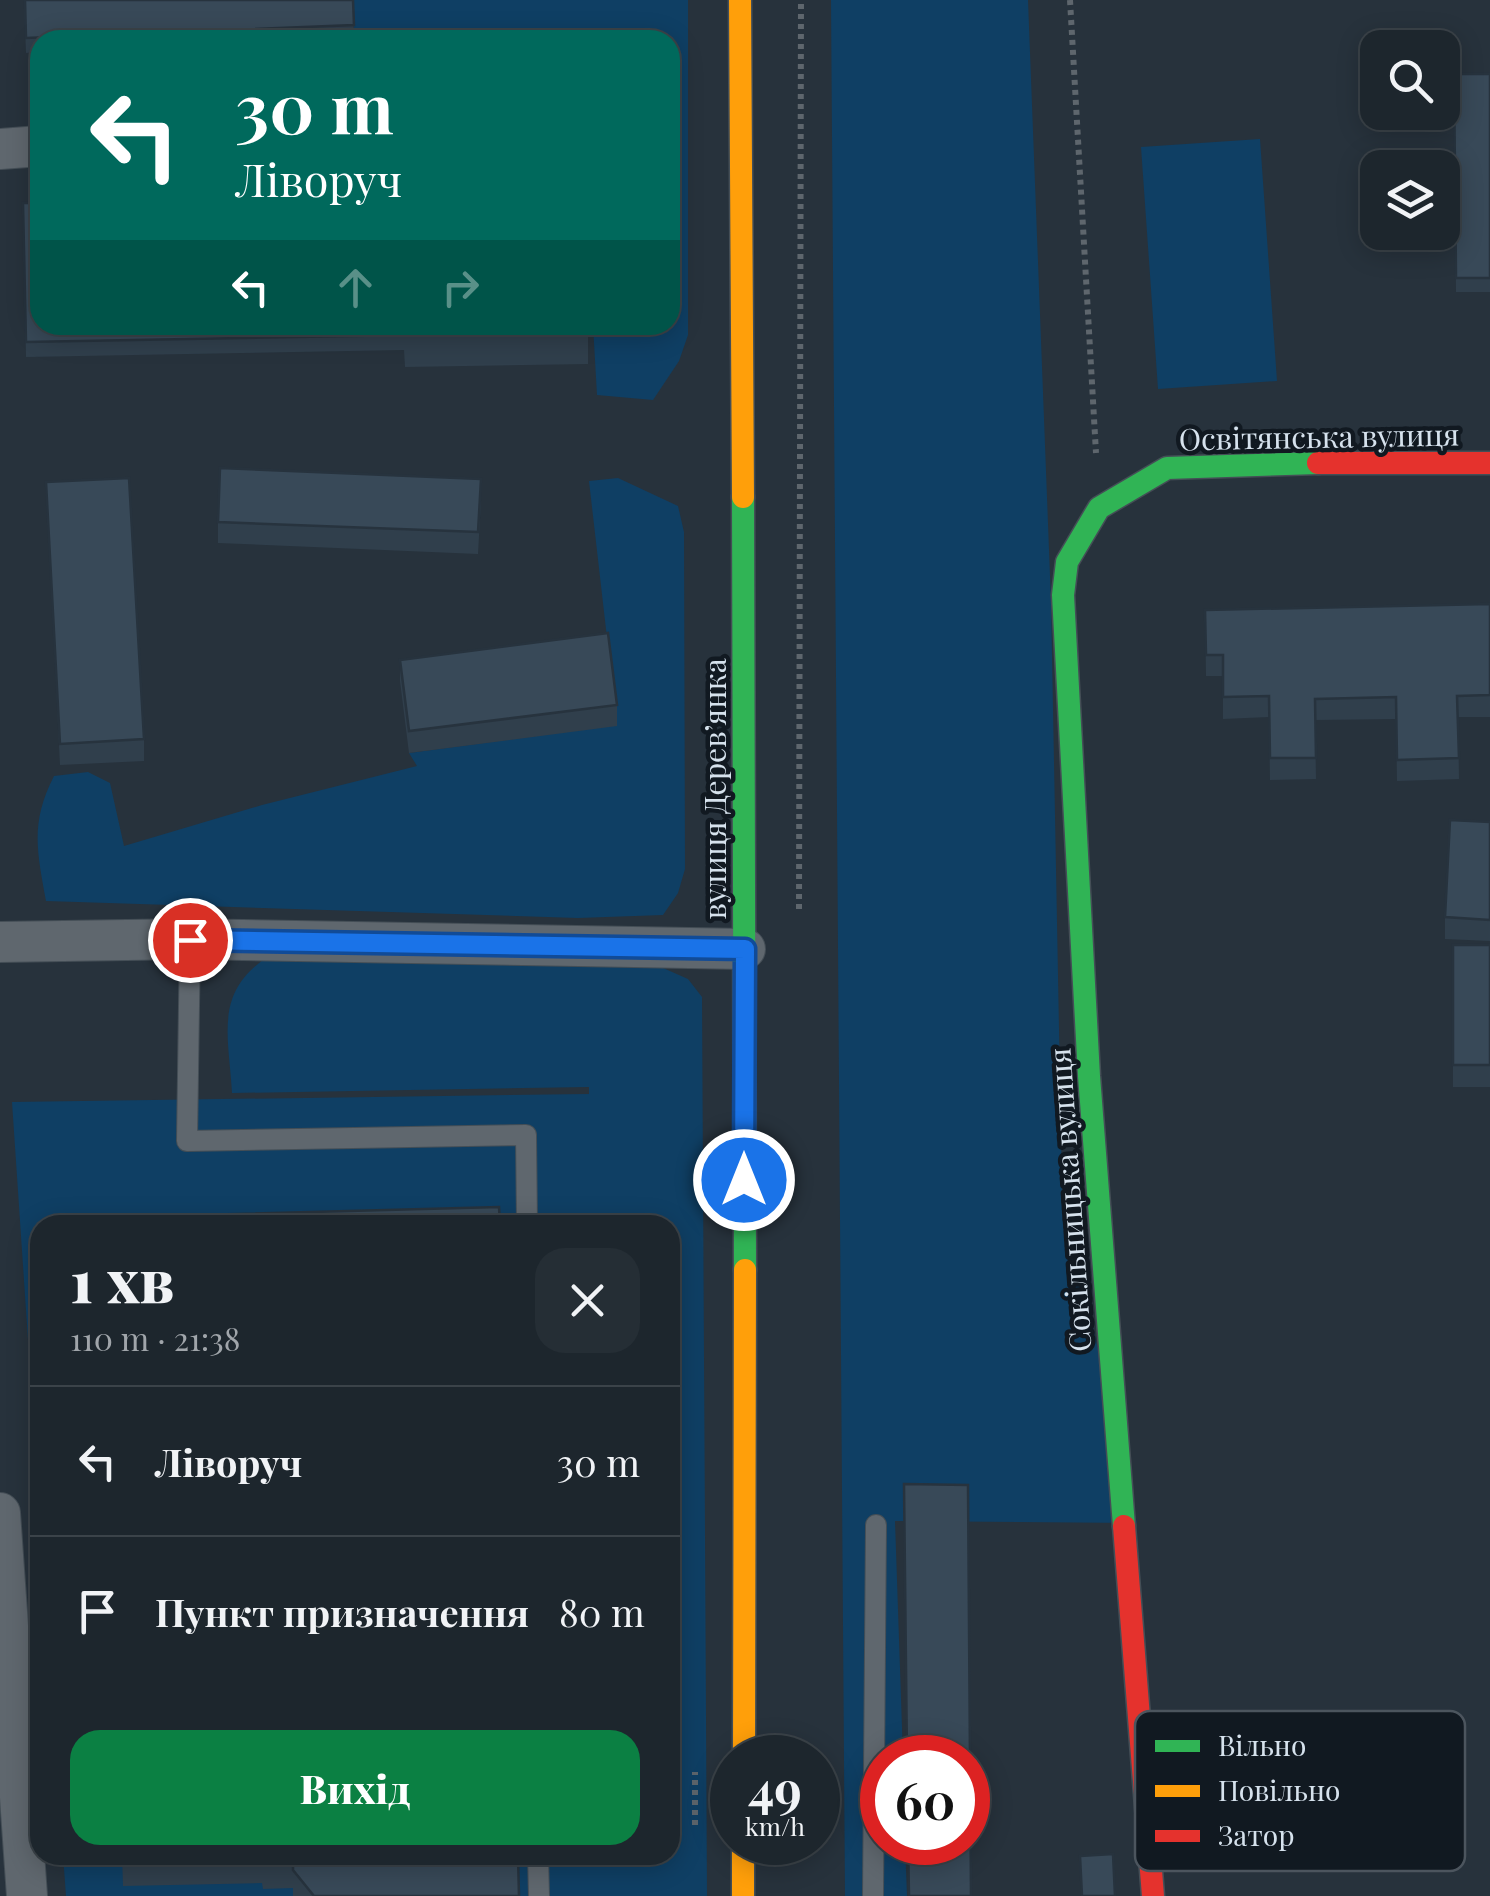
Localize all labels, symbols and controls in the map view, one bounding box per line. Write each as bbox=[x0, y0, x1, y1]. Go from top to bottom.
map controls bbox=[1360, 30, 1460, 250]
button: search bbox=[1360, 30, 1460, 130]
text: 30 m bbox=[235, 58, 394, 152]
icon: left bbox=[70, 70, 200, 200]
text: Ліворуч bbox=[235, 148, 402, 208]
button: layers bbox=[1360, 150, 1460, 250]
icon: left bbox=[223, 260, 278, 315]
icon: ahead bbox=[328, 260, 383, 315]
icon: right bbox=[433, 260, 488, 315]
street label: Освітянська вулиця bbox=[1178, 414, 1460, 458]
street label: вулиця Дерев’янка bbox=[694, 658, 734, 920]
pin bbox=[148, 898, 233, 983]
icon: arrive bbox=[163, 913, 218, 968]
street label: Сокільницька вулиця bbox=[1038, 1047, 1100, 1353]
position arrow bbox=[692, 1128, 796, 1232]
text: 1 хв bbox=[70, 1238, 174, 1318]
button: close bbox=[535, 1248, 640, 1353]
text: 110 m · 21:38 bbox=[70, 1316, 240, 1359]
icon: left bbox=[70, 1434, 125, 1489]
text: Ліворуч bbox=[155, 1436, 302, 1487]
text: 30 m bbox=[557, 1436, 640, 1487]
icon: arrive bbox=[70, 1584, 125, 1639]
text: Пункт призначення bbox=[155, 1586, 529, 1637]
text: 80 m bbox=[559, 1586, 645, 1637]
legend bbox=[1135, 1711, 1465, 1871]
text: Вільно bbox=[1218, 1726, 1306, 1763]
button: Вихід bbox=[70, 1730, 640, 1845]
speed limit sign: 60 bbox=[860, 1735, 990, 1865]
text: 49 bbox=[748, 1754, 802, 1821]
text: Повільно bbox=[1218, 1771, 1340, 1808]
text: km/h bbox=[745, 1809, 805, 1842]
text: Затор bbox=[1218, 1816, 1294, 1853]

